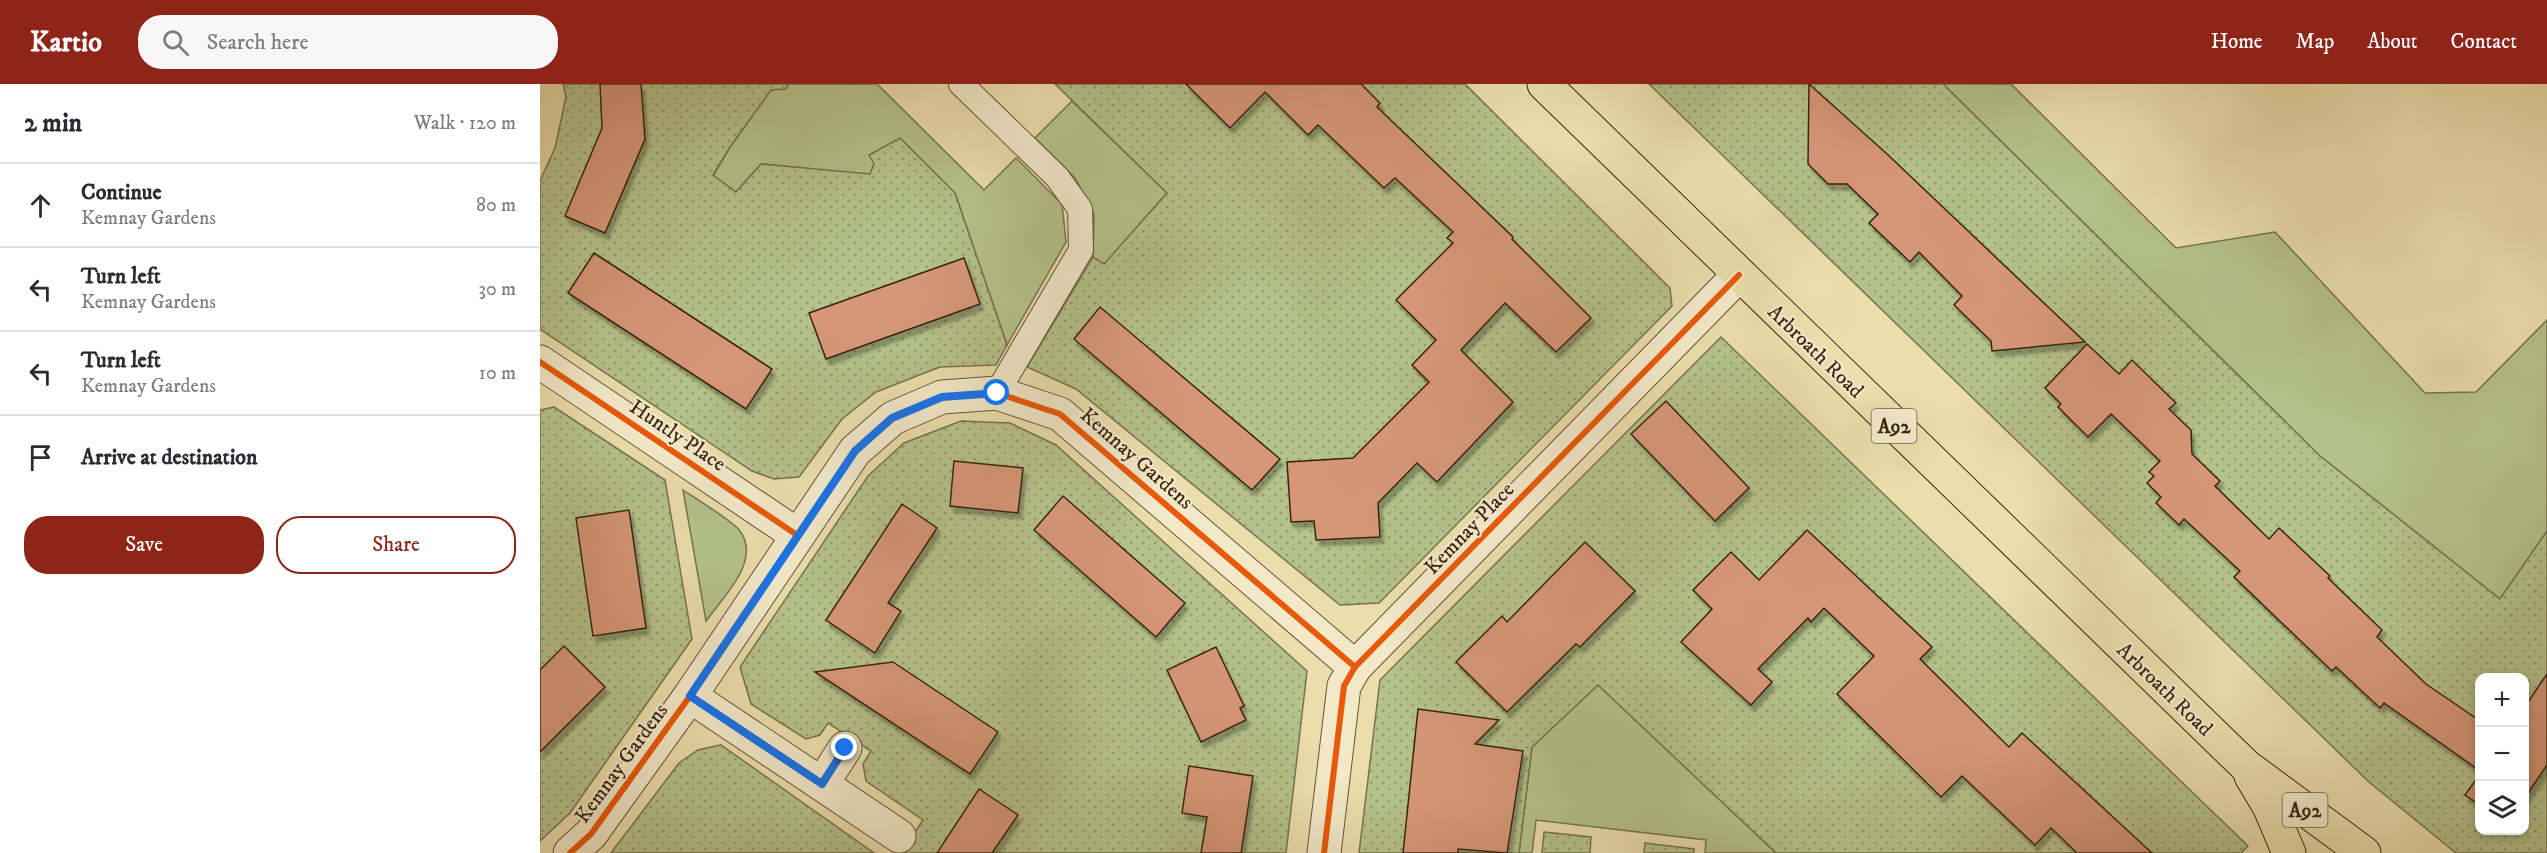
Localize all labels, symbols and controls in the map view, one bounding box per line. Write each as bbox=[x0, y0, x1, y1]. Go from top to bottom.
search box bbox=[138, 15, 558, 69]
text: Kartio bbox=[30, 25, 102, 60]
icon: search bbox=[159, 26, 192, 59]
text: Search here bbox=[207, 29, 309, 56]
text: Home bbox=[2211, 29, 2263, 55]
text: Map bbox=[2296, 29, 2334, 55]
text: About bbox=[2367, 29, 2418, 55]
text: Contact bbox=[2451, 29, 2517, 55]
text: 2 min bbox=[24, 107, 82, 140]
text: Walk · 120 m bbox=[414, 111, 516, 136]
text: Continue bbox=[81, 179, 162, 206]
icon: ahead bbox=[24, 189, 57, 222]
text: 80 m bbox=[476, 193, 516, 218]
text: Kemnay Gardens bbox=[81, 206, 216, 231]
text: Turn left bbox=[81, 263, 161, 290]
icon: left bbox=[24, 273, 57, 306]
text: 30 m bbox=[478, 277, 516, 302]
text: Kemnay Gardens bbox=[81, 290, 216, 315]
street label: Arbroath Road bbox=[1762, 299, 1869, 404]
text: Turn left bbox=[81, 347, 161, 374]
icon: left bbox=[24, 357, 57, 390]
text: 10 m bbox=[479, 361, 516, 386]
text: Kemnay Gardens bbox=[81, 374, 216, 399]
route start bbox=[983, 379, 1009, 405]
street label: Huntly Place bbox=[624, 394, 731, 478]
street label: Kemnay Gardens bbox=[1074, 402, 1198, 515]
road number: A92 bbox=[1872, 409, 1916, 443]
icon: arrive bbox=[24, 441, 57, 474]
text: Arrive at destination bbox=[81, 444, 258, 471]
street label: Kemnay Place bbox=[1419, 477, 1520, 580]
button: Save bbox=[24, 516, 264, 574]
button: Share bbox=[276, 516, 516, 574]
street label: Arbroath Road bbox=[2111, 637, 2218, 742]
map controls bbox=[2475, 673, 2529, 835]
button: + bbox=[2475, 673, 2529, 727]
street label: Kemnay Gardens bbox=[570, 699, 674, 829]
button: − bbox=[2475, 727, 2529, 781]
route end bbox=[831, 734, 857, 760]
button: layers bbox=[2475, 781, 2529, 835]
road number: A92 bbox=[2282, 793, 2328, 827]

